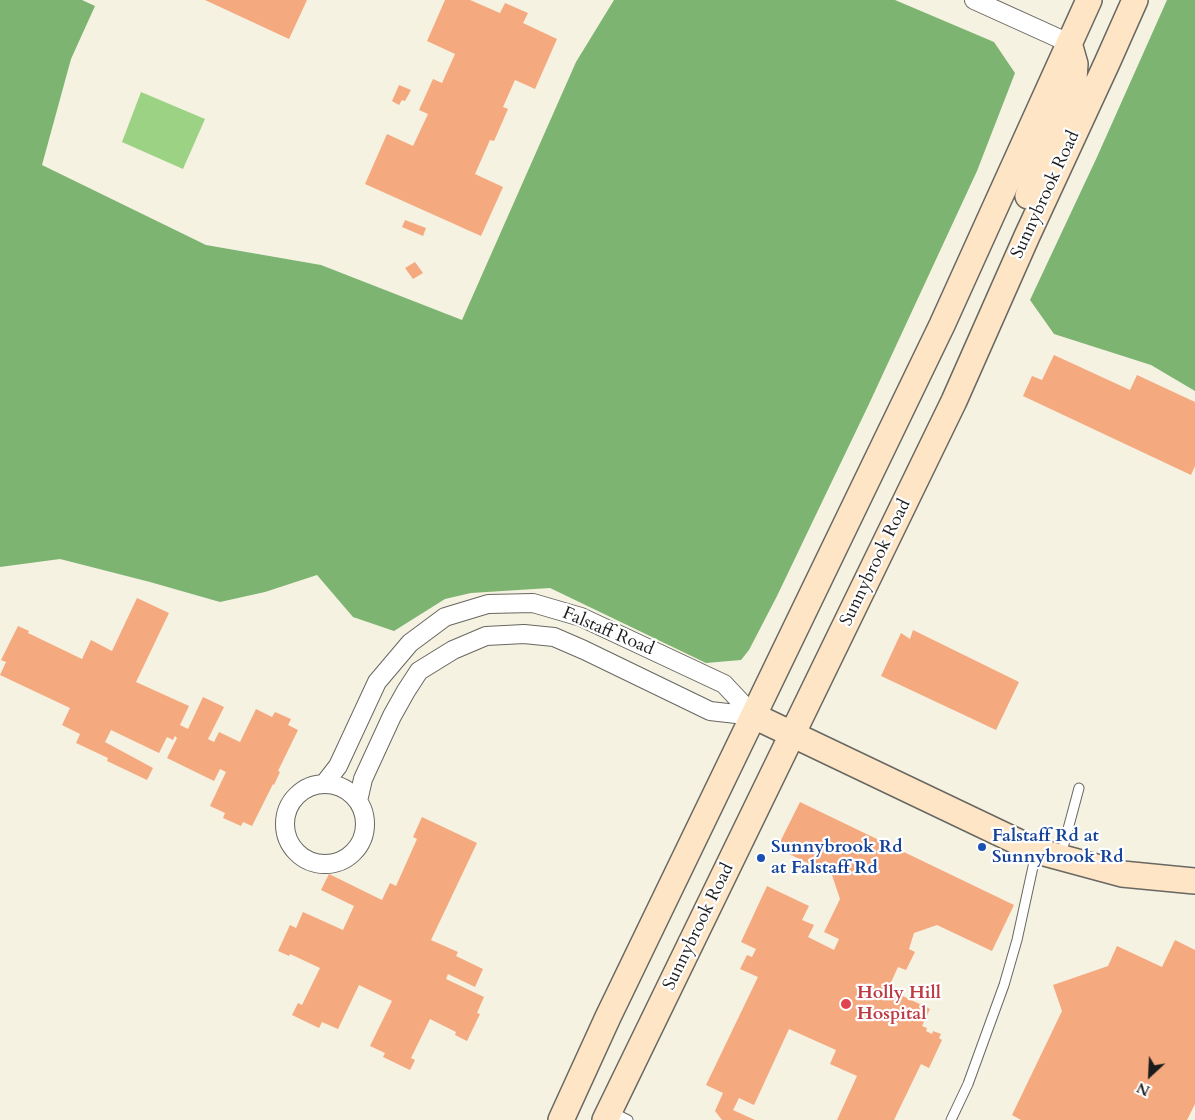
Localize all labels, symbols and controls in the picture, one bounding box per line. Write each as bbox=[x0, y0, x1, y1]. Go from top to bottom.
street label: Sunnybrook Road bbox=[1007, 128, 1085, 262]
street label: Sunnybrook Road bbox=[836, 496, 916, 630]
street label: Falstaff Road bbox=[559, 603, 657, 661]
place label: Falstaff Rd at Sunnybrook Rd bbox=[992, 826, 1123, 869]
place label: Sunnybrook Rd at Falstaff Rd bbox=[771, 837, 902, 880]
marker: Falstaff Rd at Sunnybrook Rd bbox=[976, 841, 988, 853]
marker: Sunnybrook Rd at Falstaff Rd bbox=[755, 852, 767, 864]
street label: Sunnybrook Road bbox=[659, 860, 739, 994]
place label: Holly Hill Hospital bbox=[857, 983, 941, 1026]
marker: Holly Hill Hospital bbox=[839, 997, 853, 1011]
north arrow bbox=[1125, 1050, 1175, 1100]
text: N bbox=[1134, 1078, 1153, 1100]

